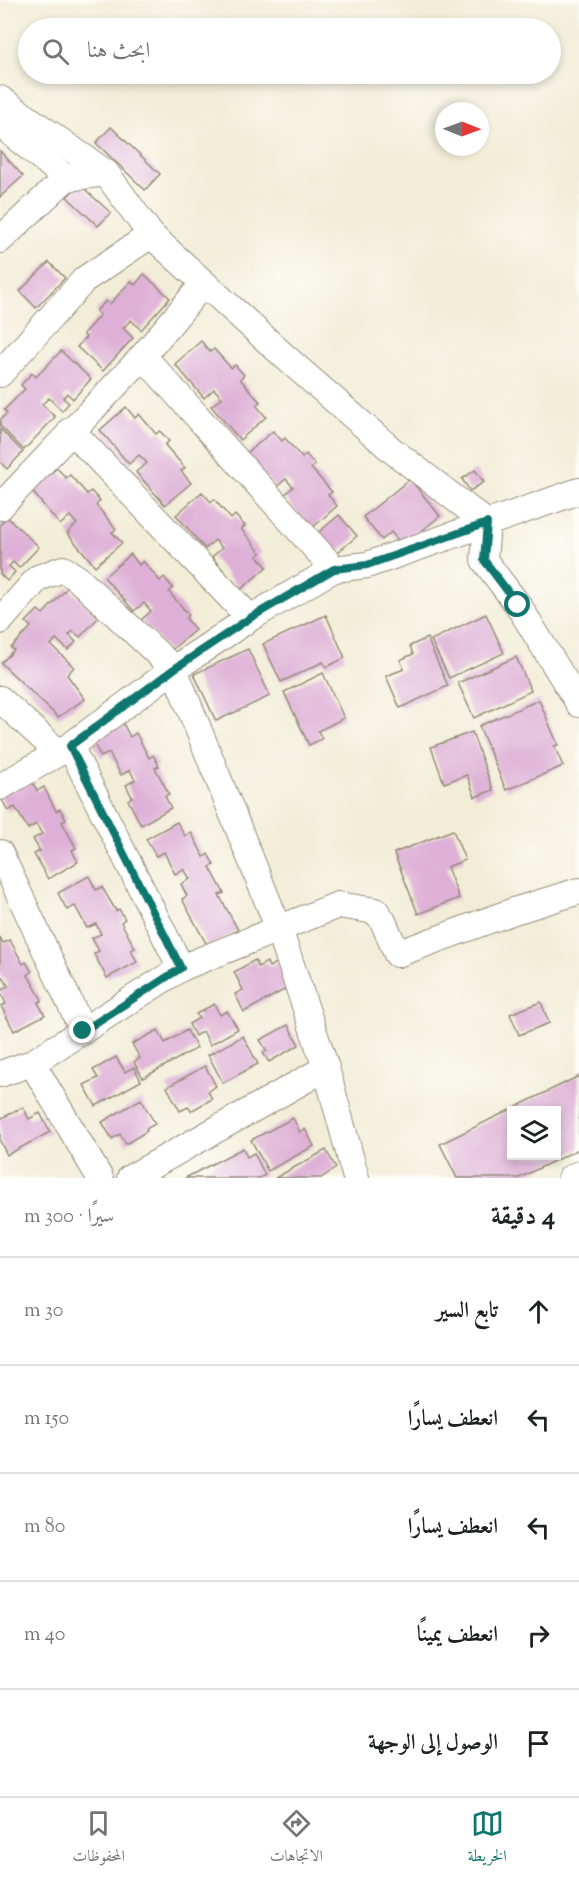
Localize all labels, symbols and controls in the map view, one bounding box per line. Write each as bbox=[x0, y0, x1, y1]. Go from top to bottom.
search box bbox=[18, 18, 561, 84]
icon: search bbox=[39, 35, 72, 68]
text: ابحث هنا bbox=[87, 36, 150, 68]
north arrow bbox=[435, 102, 489, 156]
route start bbox=[504, 591, 530, 617]
route end bbox=[69, 1017, 95, 1043]
map controls bbox=[507, 1106, 561, 1160]
button: layers bbox=[507, 1106, 561, 1160]
text: 4 دقيقة bbox=[491, 1199, 555, 1236]
text: سيرًا · 300 m bbox=[24, 1203, 114, 1232]
icon: ahead bbox=[522, 1295, 555, 1328]
text: تابع السير bbox=[436, 1296, 498, 1328]
text: 30 m bbox=[24, 1297, 63, 1326]
icon: left bbox=[522, 1403, 555, 1436]
text: انعطف يسارًا bbox=[408, 1404, 498, 1436]
text: 150 m bbox=[24, 1405, 69, 1434]
icon: left bbox=[522, 1511, 555, 1544]
text: انعطف يسارًا bbox=[408, 1512, 498, 1544]
text: 80 m bbox=[24, 1513, 65, 1542]
icon: right bbox=[522, 1619, 555, 1652]
text: انعطف يمينًا bbox=[417, 1620, 498, 1652]
text: 40 m bbox=[24, 1621, 65, 1650]
icon: arrive bbox=[522, 1727, 555, 1760]
text: الوصول إلى الوجهة bbox=[368, 1728, 498, 1760]
tab: المحفوظات bbox=[72, 1807, 125, 1871]
tab: الاتجاهات bbox=[270, 1807, 323, 1871]
tab: الخريطة bbox=[468, 1807, 507, 1871]

